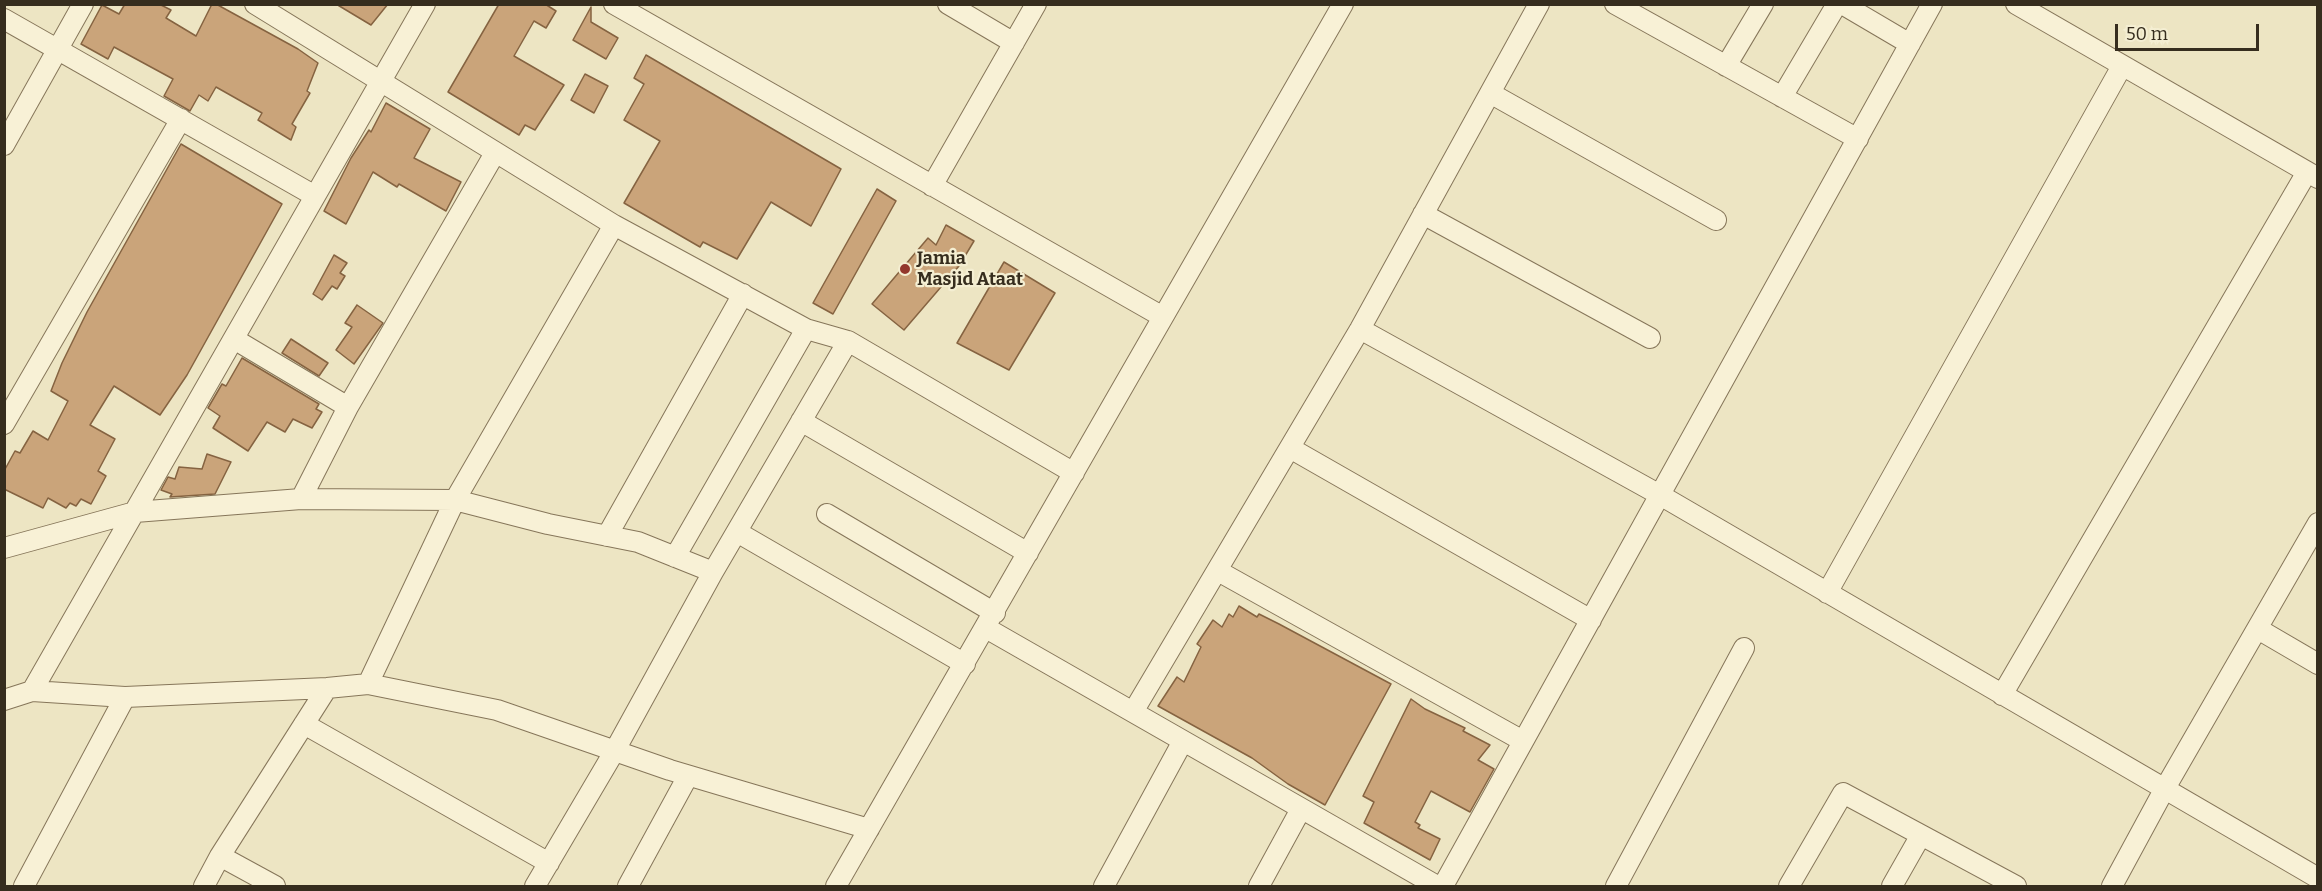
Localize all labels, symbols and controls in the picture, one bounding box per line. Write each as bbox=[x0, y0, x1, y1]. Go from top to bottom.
scale bar bbox=[2118, 12, 2262, 50]
text: 50 m bbox=[2126, 23, 2168, 45]
place label: Jamia Masjid Ataat bbox=[917, 248, 1023, 290]
marker: Jamia Masjid Ataat bbox=[898, 262, 912, 276]

